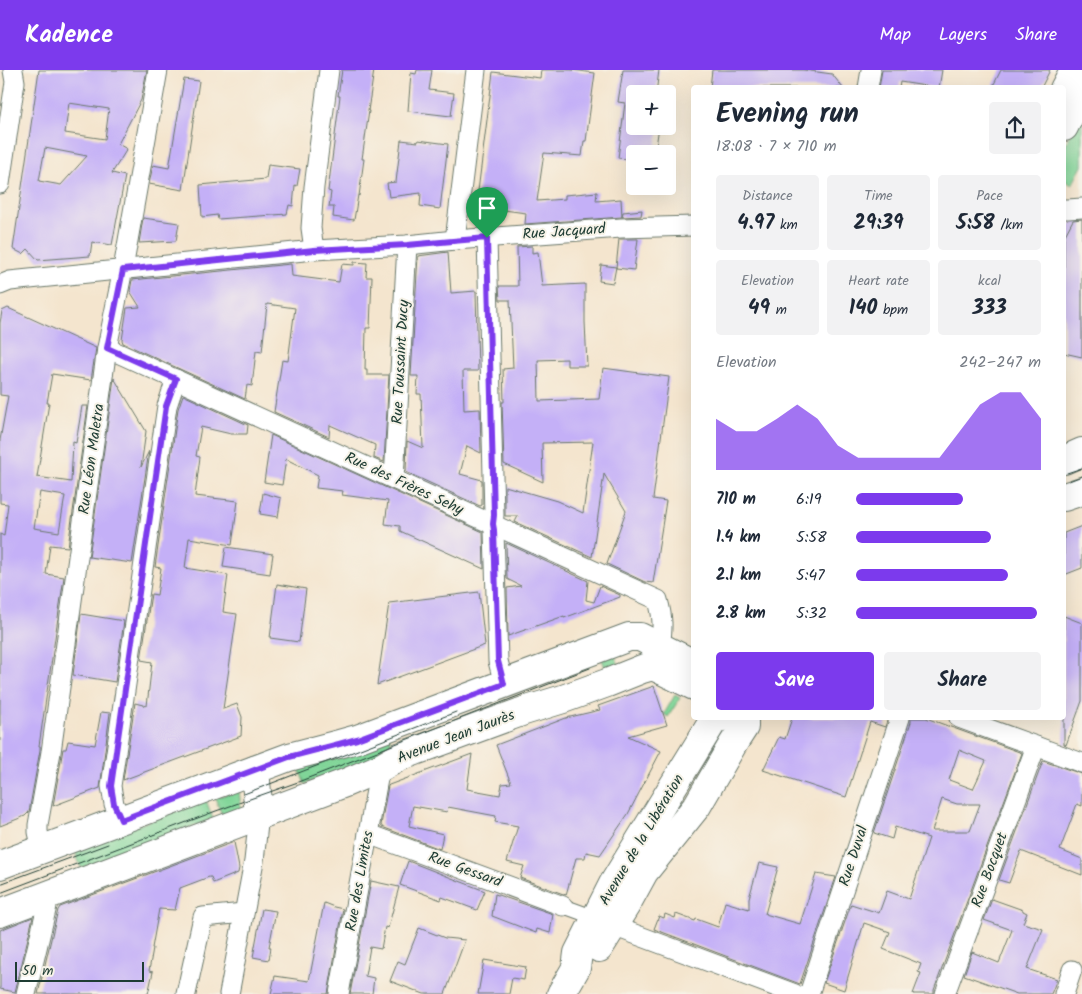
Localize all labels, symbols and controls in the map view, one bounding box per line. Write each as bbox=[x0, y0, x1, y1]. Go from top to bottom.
text: Kadence bbox=[25, 16, 113, 55]
text: Map bbox=[880, 21, 911, 50]
text: Layers bbox=[939, 21, 987, 50]
text: Share bbox=[1015, 21, 1057, 50]
map controls bbox=[626, 85, 676, 195]
button: + bbox=[626, 85, 676, 135]
text: Evening run bbox=[716, 92, 859, 137]
button: share bbox=[989, 102, 1041, 154]
text: 18:08 · 7 × 710 m bbox=[716, 134, 836, 159]
button: − bbox=[626, 145, 676, 195]
text: Distance bbox=[742, 185, 793, 207]
text: Time bbox=[864, 185, 893, 207]
text: Pace bbox=[976, 185, 1003, 207]
pin bbox=[466, 187, 508, 238]
icon: arrive bbox=[473, 194, 501, 222]
text: 4.97 bbox=[737, 207, 774, 240]
text: 29:39 bbox=[853, 207, 904, 240]
text: 5:58 bbox=[956, 207, 995, 240]
text: km bbox=[774, 214, 798, 236]
text: /km bbox=[995, 214, 1023, 236]
street label: Rue Jacquard bbox=[522, 217, 607, 247]
text: Elevation bbox=[741, 270, 794, 292]
text: Heart rate bbox=[848, 270, 909, 292]
text: kcal bbox=[978, 270, 1001, 292]
text: 49 bbox=[748, 292, 770, 325]
text: 140 bbox=[849, 292, 877, 325]
text: 333 bbox=[972, 292, 1007, 325]
street label: Rue Toussaint Ducy bbox=[386, 298, 416, 425]
text: m bbox=[770, 299, 787, 321]
text: bpm bbox=[877, 299, 908, 321]
text: Elevation bbox=[716, 350, 777, 375]
text: 242–247 m bbox=[959, 350, 1041, 375]
street label: Rue Léon Maletra bbox=[72, 402, 112, 516]
street label: Rue des Frères Sehy bbox=[341, 446, 468, 522]
text: 710 m bbox=[716, 487, 756, 512]
text: 6:19 bbox=[796, 487, 822, 512]
text: 1.4 km bbox=[716, 525, 761, 550]
text: 5:58 bbox=[796, 525, 827, 550]
text: 2.1 km bbox=[716, 563, 761, 588]
text: 5:47 bbox=[796, 563, 825, 588]
text: 2.8 km bbox=[716, 601, 766, 626]
text: 5:32 bbox=[796, 601, 827, 626]
button: Save bbox=[716, 652, 874, 710]
button: Share bbox=[884, 652, 1041, 710]
street label: Avenue Jean Jaurès bbox=[394, 703, 519, 770]
street label: Avenue de la Libération bbox=[593, 770, 691, 910]
street label: Rue Duval bbox=[833, 822, 875, 890]
street label: Rue des Limites bbox=[339, 828, 381, 933]
street label: Rue Bocquet bbox=[965, 829, 1015, 911]
street label: Rue Gessard bbox=[425, 846, 506, 895]
scale bar bbox=[15, 959, 144, 982]
text: 50 m bbox=[22, 960, 53, 982]

